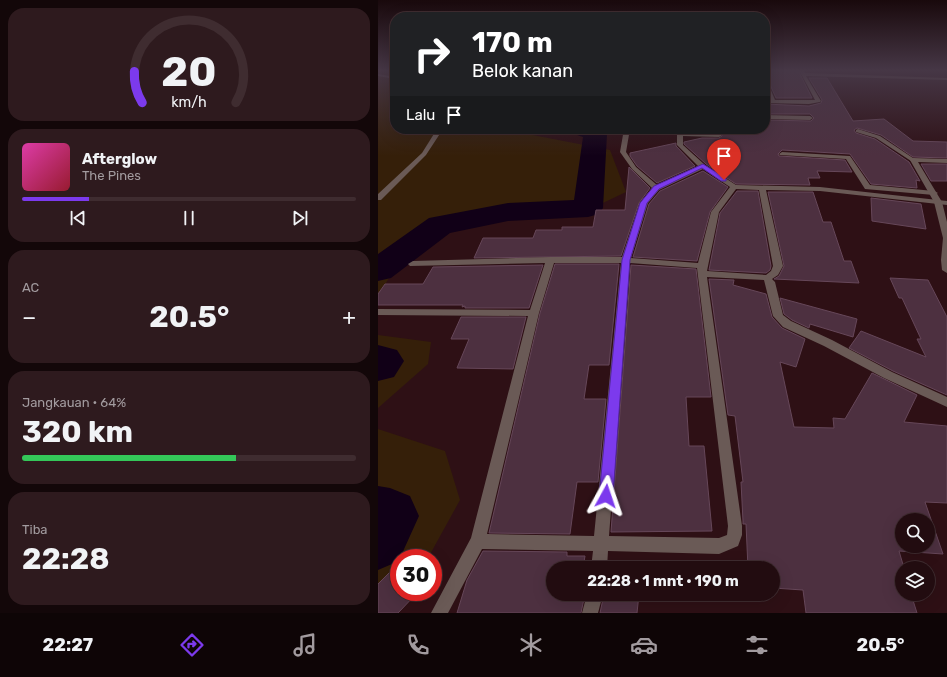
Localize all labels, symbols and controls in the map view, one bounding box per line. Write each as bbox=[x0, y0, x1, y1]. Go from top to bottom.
text: 170 m bbox=[472, 26, 553, 59]
icon: right bbox=[406, 28, 458, 80]
text: 20 bbox=[161, 46, 217, 95]
text: Belok kanan bbox=[472, 60, 573, 82]
text: km/h bbox=[171, 93, 207, 110]
icon: arrive bbox=[443, 104, 465, 126]
text: Lalu bbox=[406, 106, 435, 124]
pin bbox=[707, 139, 741, 180]
icon: arrive bbox=[713, 145, 735, 167]
text: Afterglow bbox=[82, 150, 157, 168]
text: The Pines bbox=[82, 168, 141, 183]
icon: previous bbox=[67, 207, 89, 229]
icon: pause bbox=[178, 207, 200, 229]
icon: next bbox=[289, 207, 311, 229]
text: AC bbox=[22, 280, 39, 295]
text: 20.5° bbox=[149, 299, 229, 335]
text: − bbox=[22, 304, 36, 331]
text: + bbox=[342, 304, 356, 331]
text: Jangkauan · 64% bbox=[22, 395, 126, 410]
text: 320 km bbox=[22, 414, 133, 450]
position arrow bbox=[585, 475, 627, 517]
map controls bbox=[895, 513, 935, 601]
button: search bbox=[895, 513, 935, 553]
text: Tiba bbox=[22, 522, 48, 537]
text: 22:28 bbox=[22, 541, 110, 577]
speed limit sign: 30 bbox=[390, 549, 442, 601]
button: layers bbox=[895, 561, 935, 601]
text: 22:28 · 1 mnt · 190 m bbox=[587, 572, 739, 590]
icon: directions bbox=[178, 631, 206, 659]
icon: music bbox=[291, 631, 319, 659]
icon: phone bbox=[404, 631, 432, 659]
icon: climate bbox=[517, 631, 545, 659]
icon: car bbox=[630, 631, 658, 659]
icon: filters bbox=[743, 631, 771, 659]
text: 22:27 bbox=[43, 634, 93, 656]
text: 20.5° bbox=[857, 634, 904, 656]

